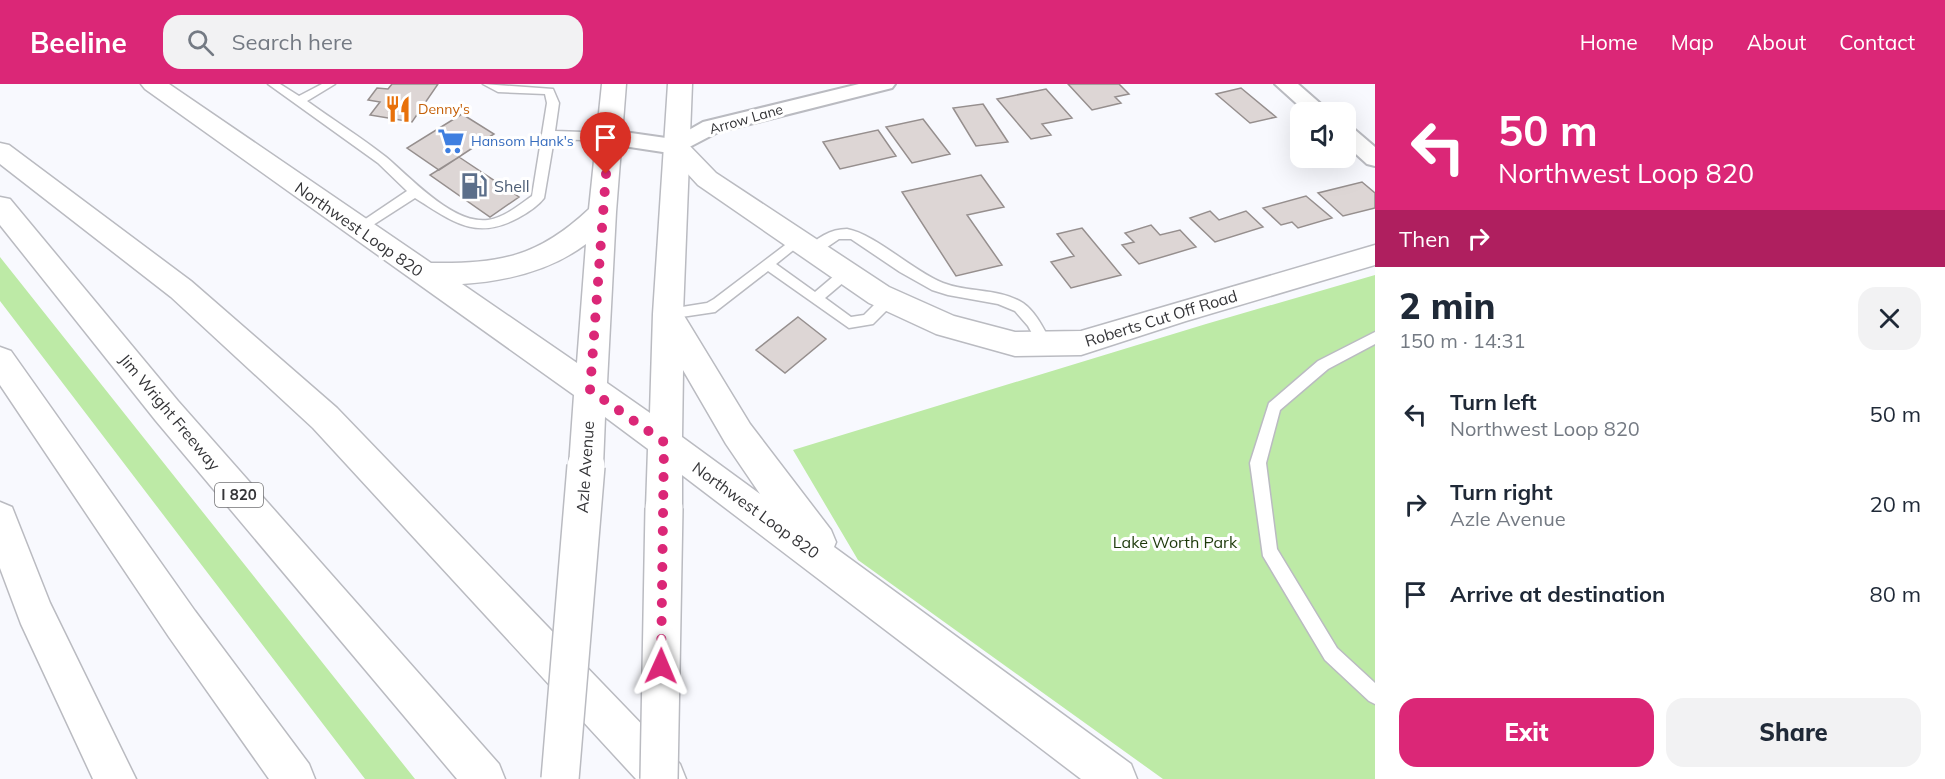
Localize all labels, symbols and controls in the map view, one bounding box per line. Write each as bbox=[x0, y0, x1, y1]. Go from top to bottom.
search box bbox=[163, 15, 583, 69]
text: Beeline bbox=[30, 25, 127, 60]
icon: search bbox=[184, 26, 217, 59]
text: Search here bbox=[232, 28, 353, 56]
text: Home bbox=[1580, 29, 1638, 55]
text: Map bbox=[1671, 29, 1714, 55]
text: About bbox=[1747, 29, 1806, 55]
text: Contact bbox=[1839, 29, 1915, 55]
restaurant icon: Denny's bbox=[383, 94, 413, 124]
place label: Denny's bbox=[418, 100, 470, 118]
street label: Arrow Lane bbox=[707, 100, 785, 138]
map controls bbox=[1290, 102, 1356, 168]
button: sound bbox=[1290, 102, 1356, 168]
text: 50 m bbox=[1498, 104, 1598, 157]
icon: left bbox=[1399, 108, 1477, 186]
pin bbox=[580, 112, 631, 174]
icon: arrive bbox=[589, 121, 622, 154]
supermarket icon: Hansom Hank's bbox=[436, 126, 466, 156]
place label: Hansom Hank's bbox=[471, 132, 574, 150]
text: Northwest Loop 820 bbox=[1498, 156, 1754, 190]
fuel station icon: Shell bbox=[459, 171, 489, 201]
place label: Shell bbox=[494, 176, 530, 196]
street label: Northwest Loop 820 bbox=[291, 177, 427, 281]
icon: right bbox=[1462, 222, 1495, 255]
text: Then bbox=[1399, 225, 1450, 253]
text: 2 min bbox=[1399, 283, 1495, 328]
street label: Roberts Cut Off Road bbox=[1082, 285, 1240, 351]
button: close bbox=[1858, 287, 1921, 350]
text: 150 m · 14:31 bbox=[1399, 328, 1525, 353]
street label: Jim Wright Freeway bbox=[115, 350, 225, 475]
text: Turn left bbox=[1450, 388, 1537, 416]
icon: left bbox=[1399, 398, 1432, 431]
text: 50 m bbox=[1870, 400, 1921, 428]
text: Northwest Loop 820 bbox=[1450, 416, 1640, 441]
street label: Azle Avenue bbox=[572, 420, 598, 514]
street label: Northwest Loop 820 bbox=[689, 457, 823, 563]
text: Turn right bbox=[1450, 478, 1553, 506]
road number: I 820 bbox=[215, 483, 263, 507]
icon: right bbox=[1399, 488, 1432, 521]
text: 20 m bbox=[1870, 490, 1921, 518]
text: Azle Avenue bbox=[1450, 506, 1566, 531]
park label: Lake Worth Park bbox=[1113, 532, 1238, 552]
icon: arrive bbox=[1399, 578, 1432, 611]
text: Arrive at destination bbox=[1450, 580, 1665, 608]
text: 80 m bbox=[1870, 580, 1921, 608]
position arrow bbox=[629, 634, 693, 698]
button: Exit bbox=[1399, 698, 1654, 767]
button: Share bbox=[1666, 698, 1921, 767]

